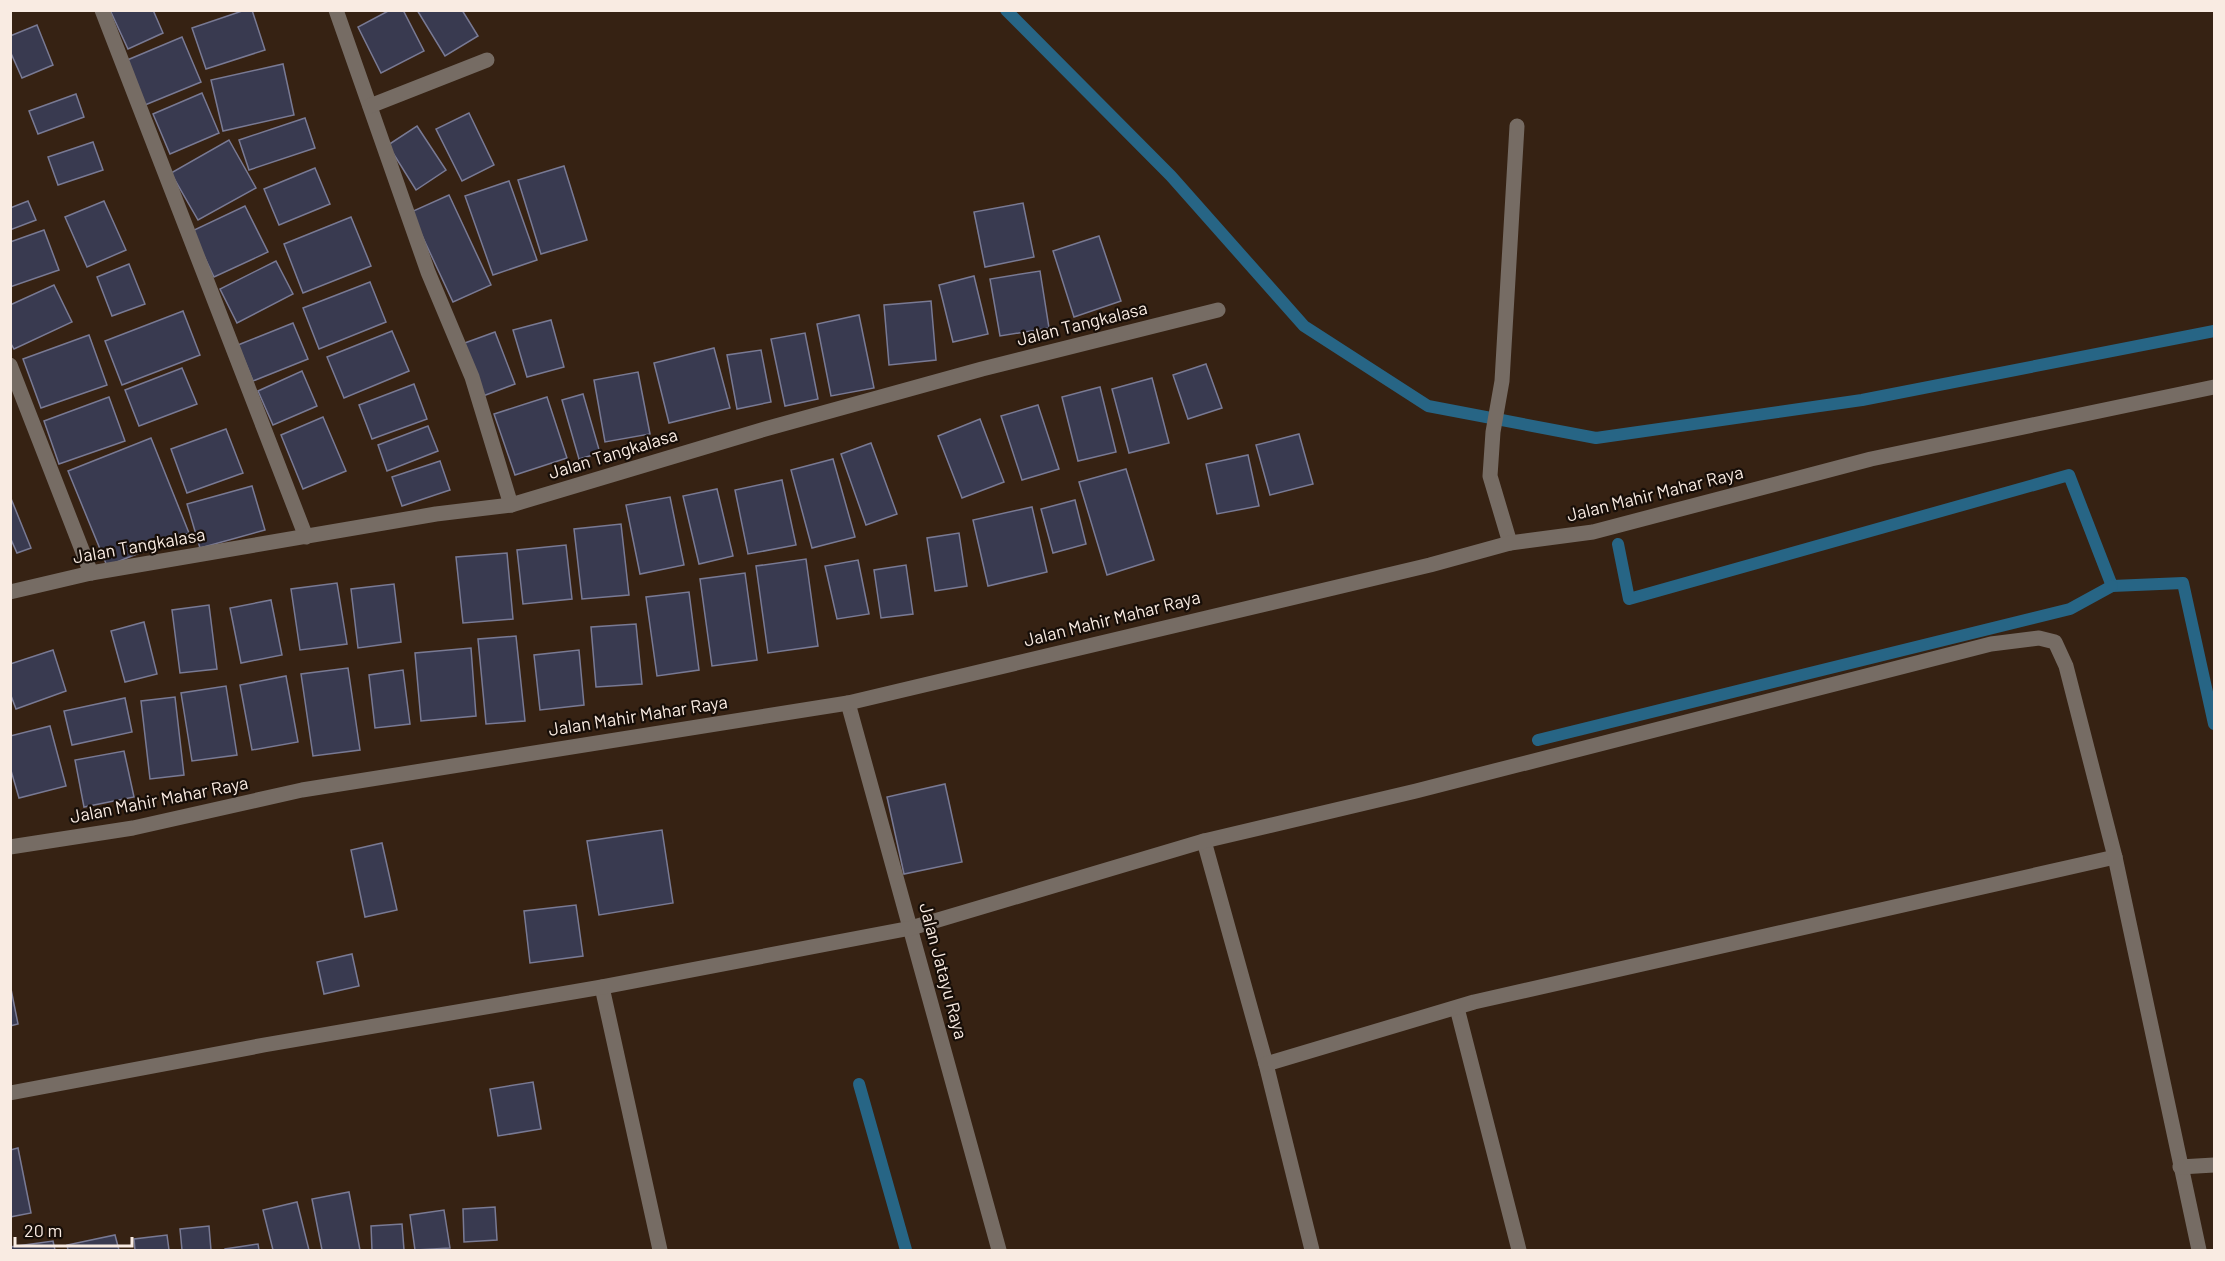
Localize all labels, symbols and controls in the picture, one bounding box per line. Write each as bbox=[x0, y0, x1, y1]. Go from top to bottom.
street label: Jalan Tangkalasa bbox=[1014, 296, 1149, 350]
street label: Jalan Tangkalasa bbox=[545, 423, 680, 483]
street label: Jalan Mahir Mahar Raya bbox=[1564, 460, 1745, 526]
street label: Jalan Tangkalasa bbox=[71, 523, 207, 567]
street label: Jalan Mahir Mahar Raya bbox=[1021, 585, 1202, 651]
street label: Jalan Mahir Mahar Raya bbox=[547, 690, 729, 740]
street label: Jalan Mahir Mahar Raya bbox=[68, 771, 250, 827]
street label: Jalan Jatayu Raya bbox=[915, 900, 973, 1041]
scale bar bbox=[15, 1210, 132, 1248]
text: 20 m bbox=[24, 1219, 62, 1241]

